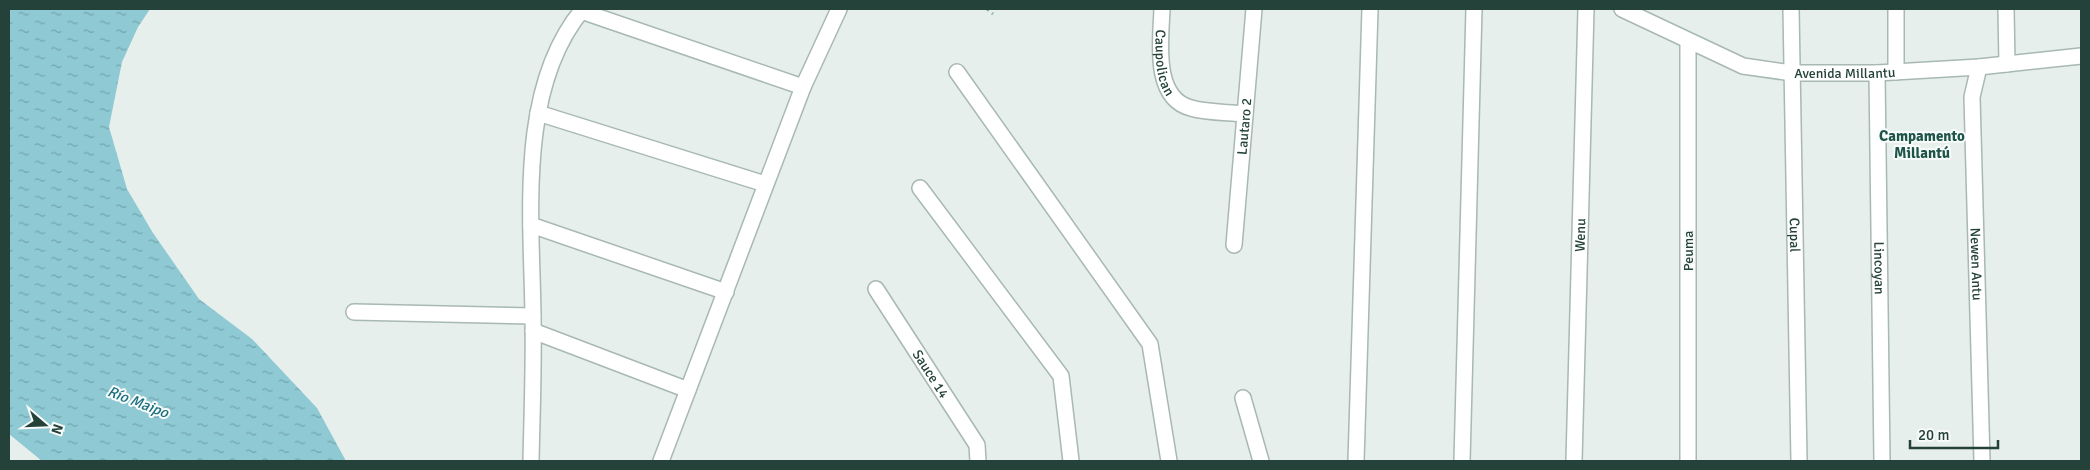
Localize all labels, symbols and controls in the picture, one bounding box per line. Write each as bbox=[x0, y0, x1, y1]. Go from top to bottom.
street label: Caupolican bbox=[1151, 29, 1178, 99]
street label: Avenida Millantu bbox=[1794, 64, 1896, 82]
street label: Lautaro 2 bbox=[1234, 97, 1255, 155]
district label: Campamento Millantú bbox=[1879, 127, 1965, 162]
street label: Cupal bbox=[1786, 217, 1803, 252]
street label: Wenu bbox=[1572, 218, 1589, 252]
street label: Newen Antu bbox=[1967, 228, 1986, 301]
street label: Peuma bbox=[1680, 231, 1697, 271]
street label: Lincoyan bbox=[1870, 241, 1888, 295]
street label: Sauce 14 bbox=[909, 347, 953, 402]
water label: Río Maipo bbox=[105, 382, 172, 422]
north arrow bbox=[20, 400, 70, 450]
scale bar bbox=[1910, 418, 1998, 450]
text: N bbox=[47, 422, 66, 436]
text: 20 m bbox=[1918, 426, 1949, 444]

